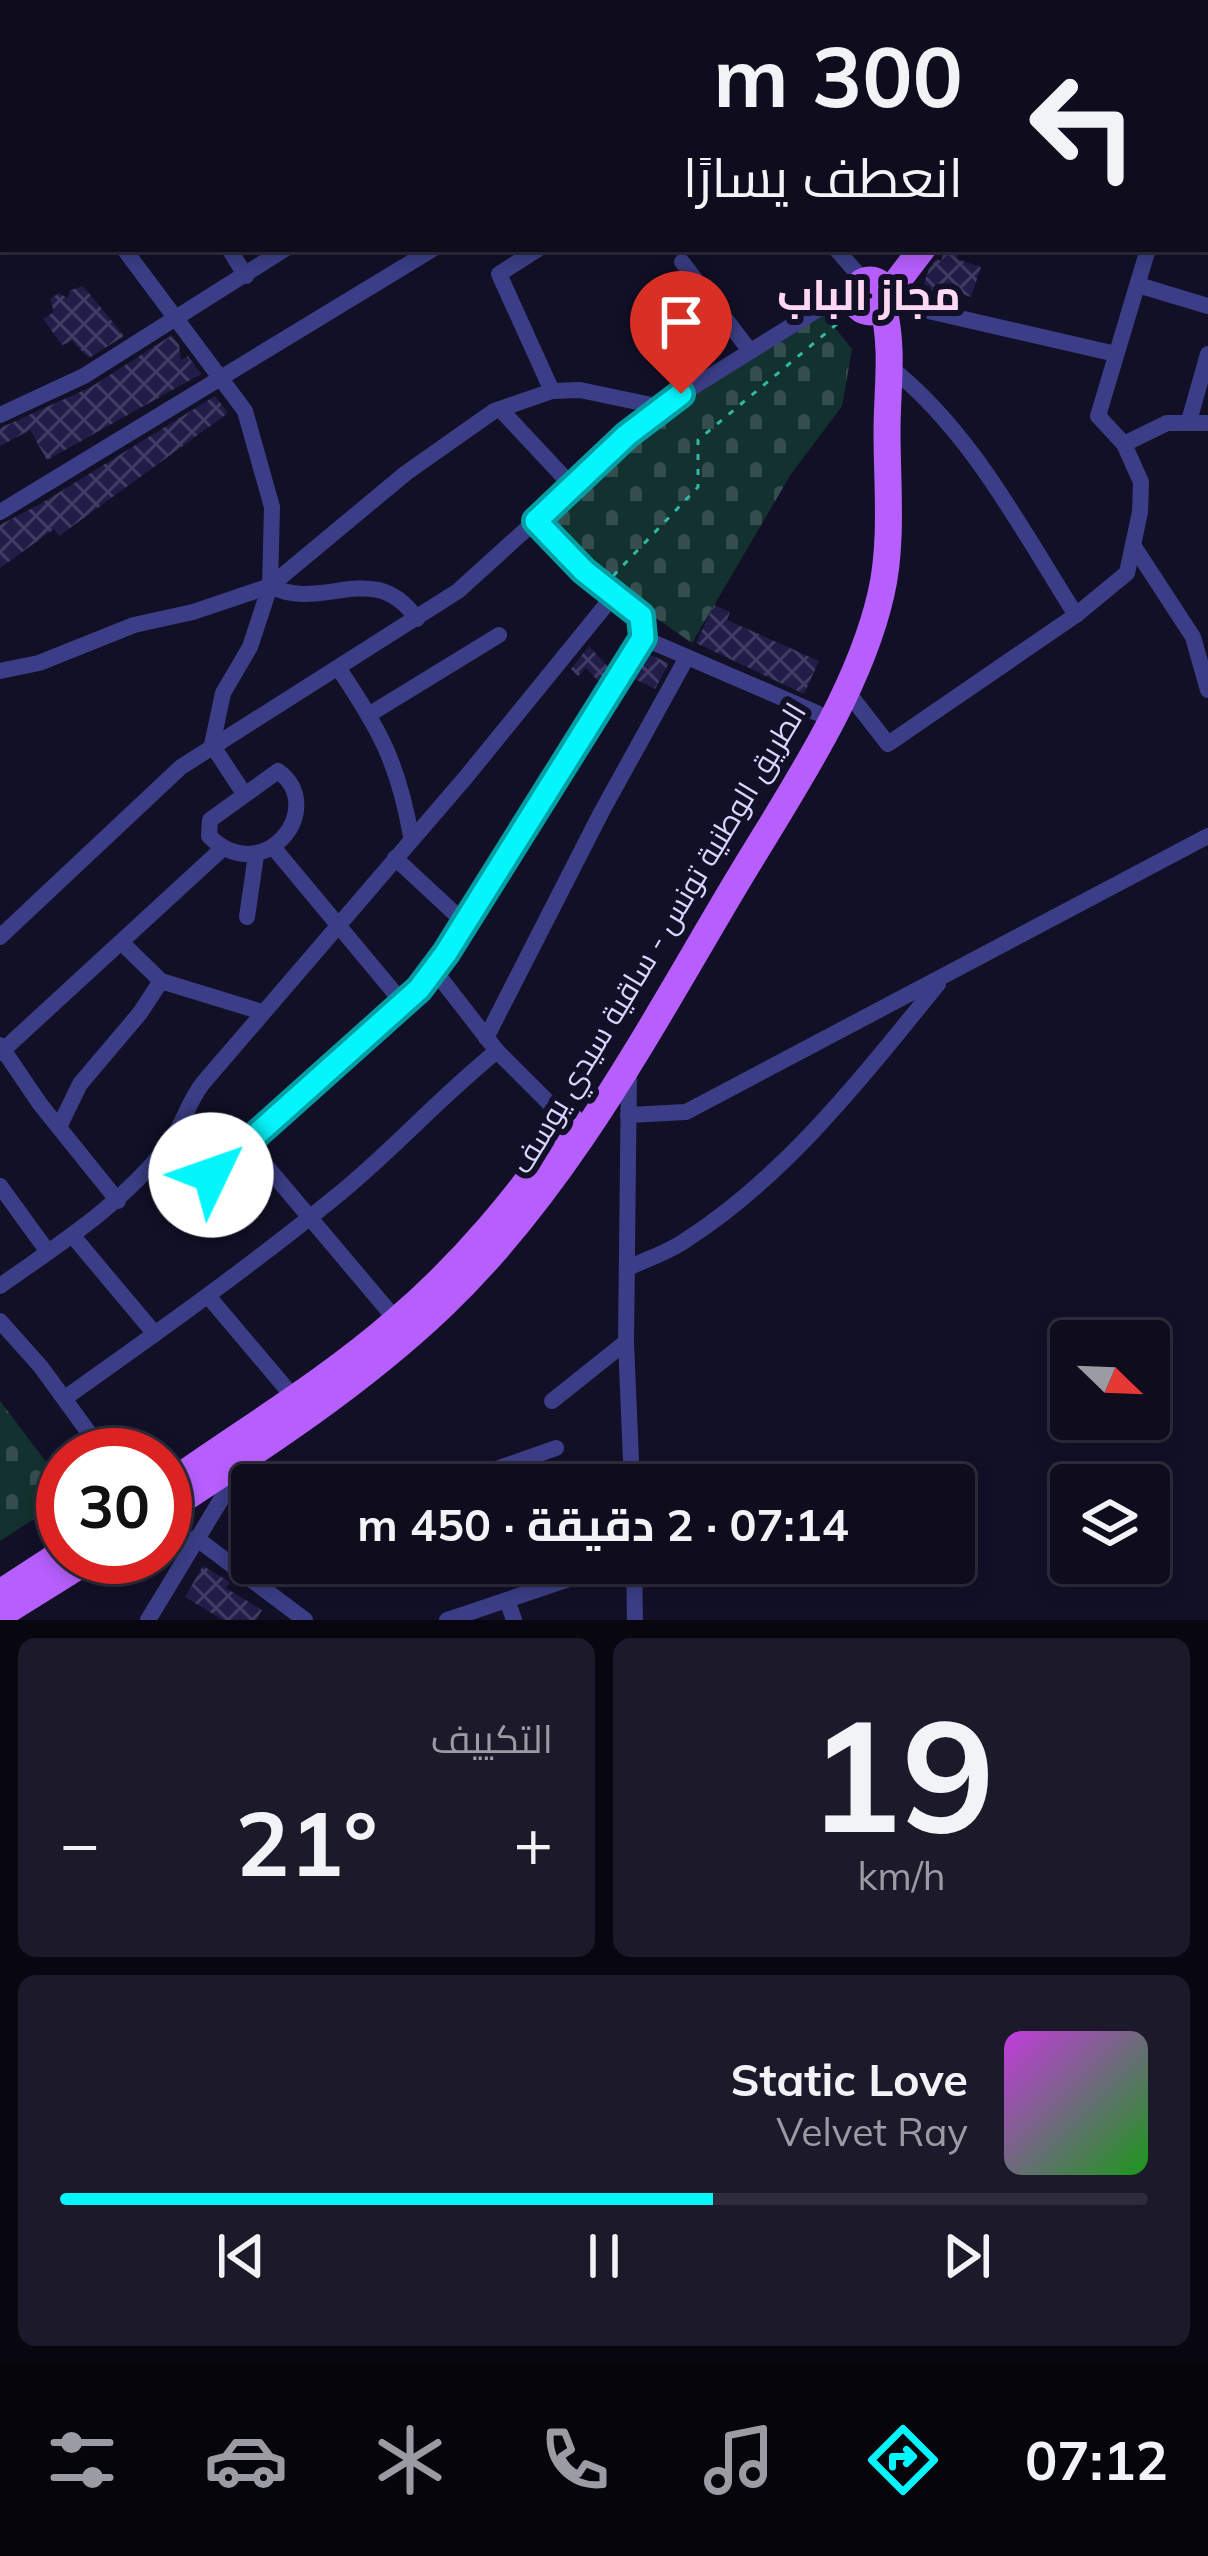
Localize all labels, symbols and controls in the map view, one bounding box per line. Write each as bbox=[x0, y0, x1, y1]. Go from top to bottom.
text: 300 m bbox=[713, 23, 963, 128]
icon: left bbox=[1005, 48, 1161, 204]
text: انعطف يسارًا bbox=[683, 143, 963, 211]
district label: مجاز الباب bbox=[777, 268, 961, 321]
pin bbox=[630, 271, 732, 394]
icon: arrive bbox=[648, 289, 714, 355]
street label: الطريق الوطنية تونس - ساقية سيدي يوسف bbox=[502, 696, 818, 1183]
position arrow bbox=[148, 1112, 274, 1238]
north arrow bbox=[1050, 1320, 1170, 1440]
map controls bbox=[1050, 1320, 1170, 1584]
speed limit sign: 30 bbox=[36, 1428, 192, 1584]
button: layers bbox=[1050, 1464, 1170, 1584]
text: 07:14 · 2 دقيقة · 450 m bbox=[357, 1496, 849, 1552]
text: 19 bbox=[808, 1675, 995, 1871]
text: التكييف bbox=[431, 1714, 553, 1763]
text: 21° bbox=[235, 1786, 378, 1899]
text: − bbox=[60, 1801, 100, 1884]
text: + bbox=[513, 1801, 553, 1884]
text: km/h bbox=[857, 1851, 946, 1900]
text: Static Love bbox=[731, 2051, 968, 2107]
text: Velvet Ray bbox=[776, 2107, 968, 2156]
icon: previous bbox=[208, 2223, 274, 2289]
icon: pause bbox=[571, 2223, 637, 2289]
icon: next bbox=[934, 2223, 1000, 2289]
icon: filters bbox=[40, 2418, 124, 2502]
icon: car bbox=[204, 2418, 288, 2502]
icon: climate bbox=[368, 2418, 452, 2502]
icon: phone bbox=[533, 2418, 617, 2502]
icon: music bbox=[697, 2418, 781, 2502]
icon: directions bbox=[861, 2418, 945, 2502]
text: 07:12 bbox=[1025, 2426, 1168, 2494]

